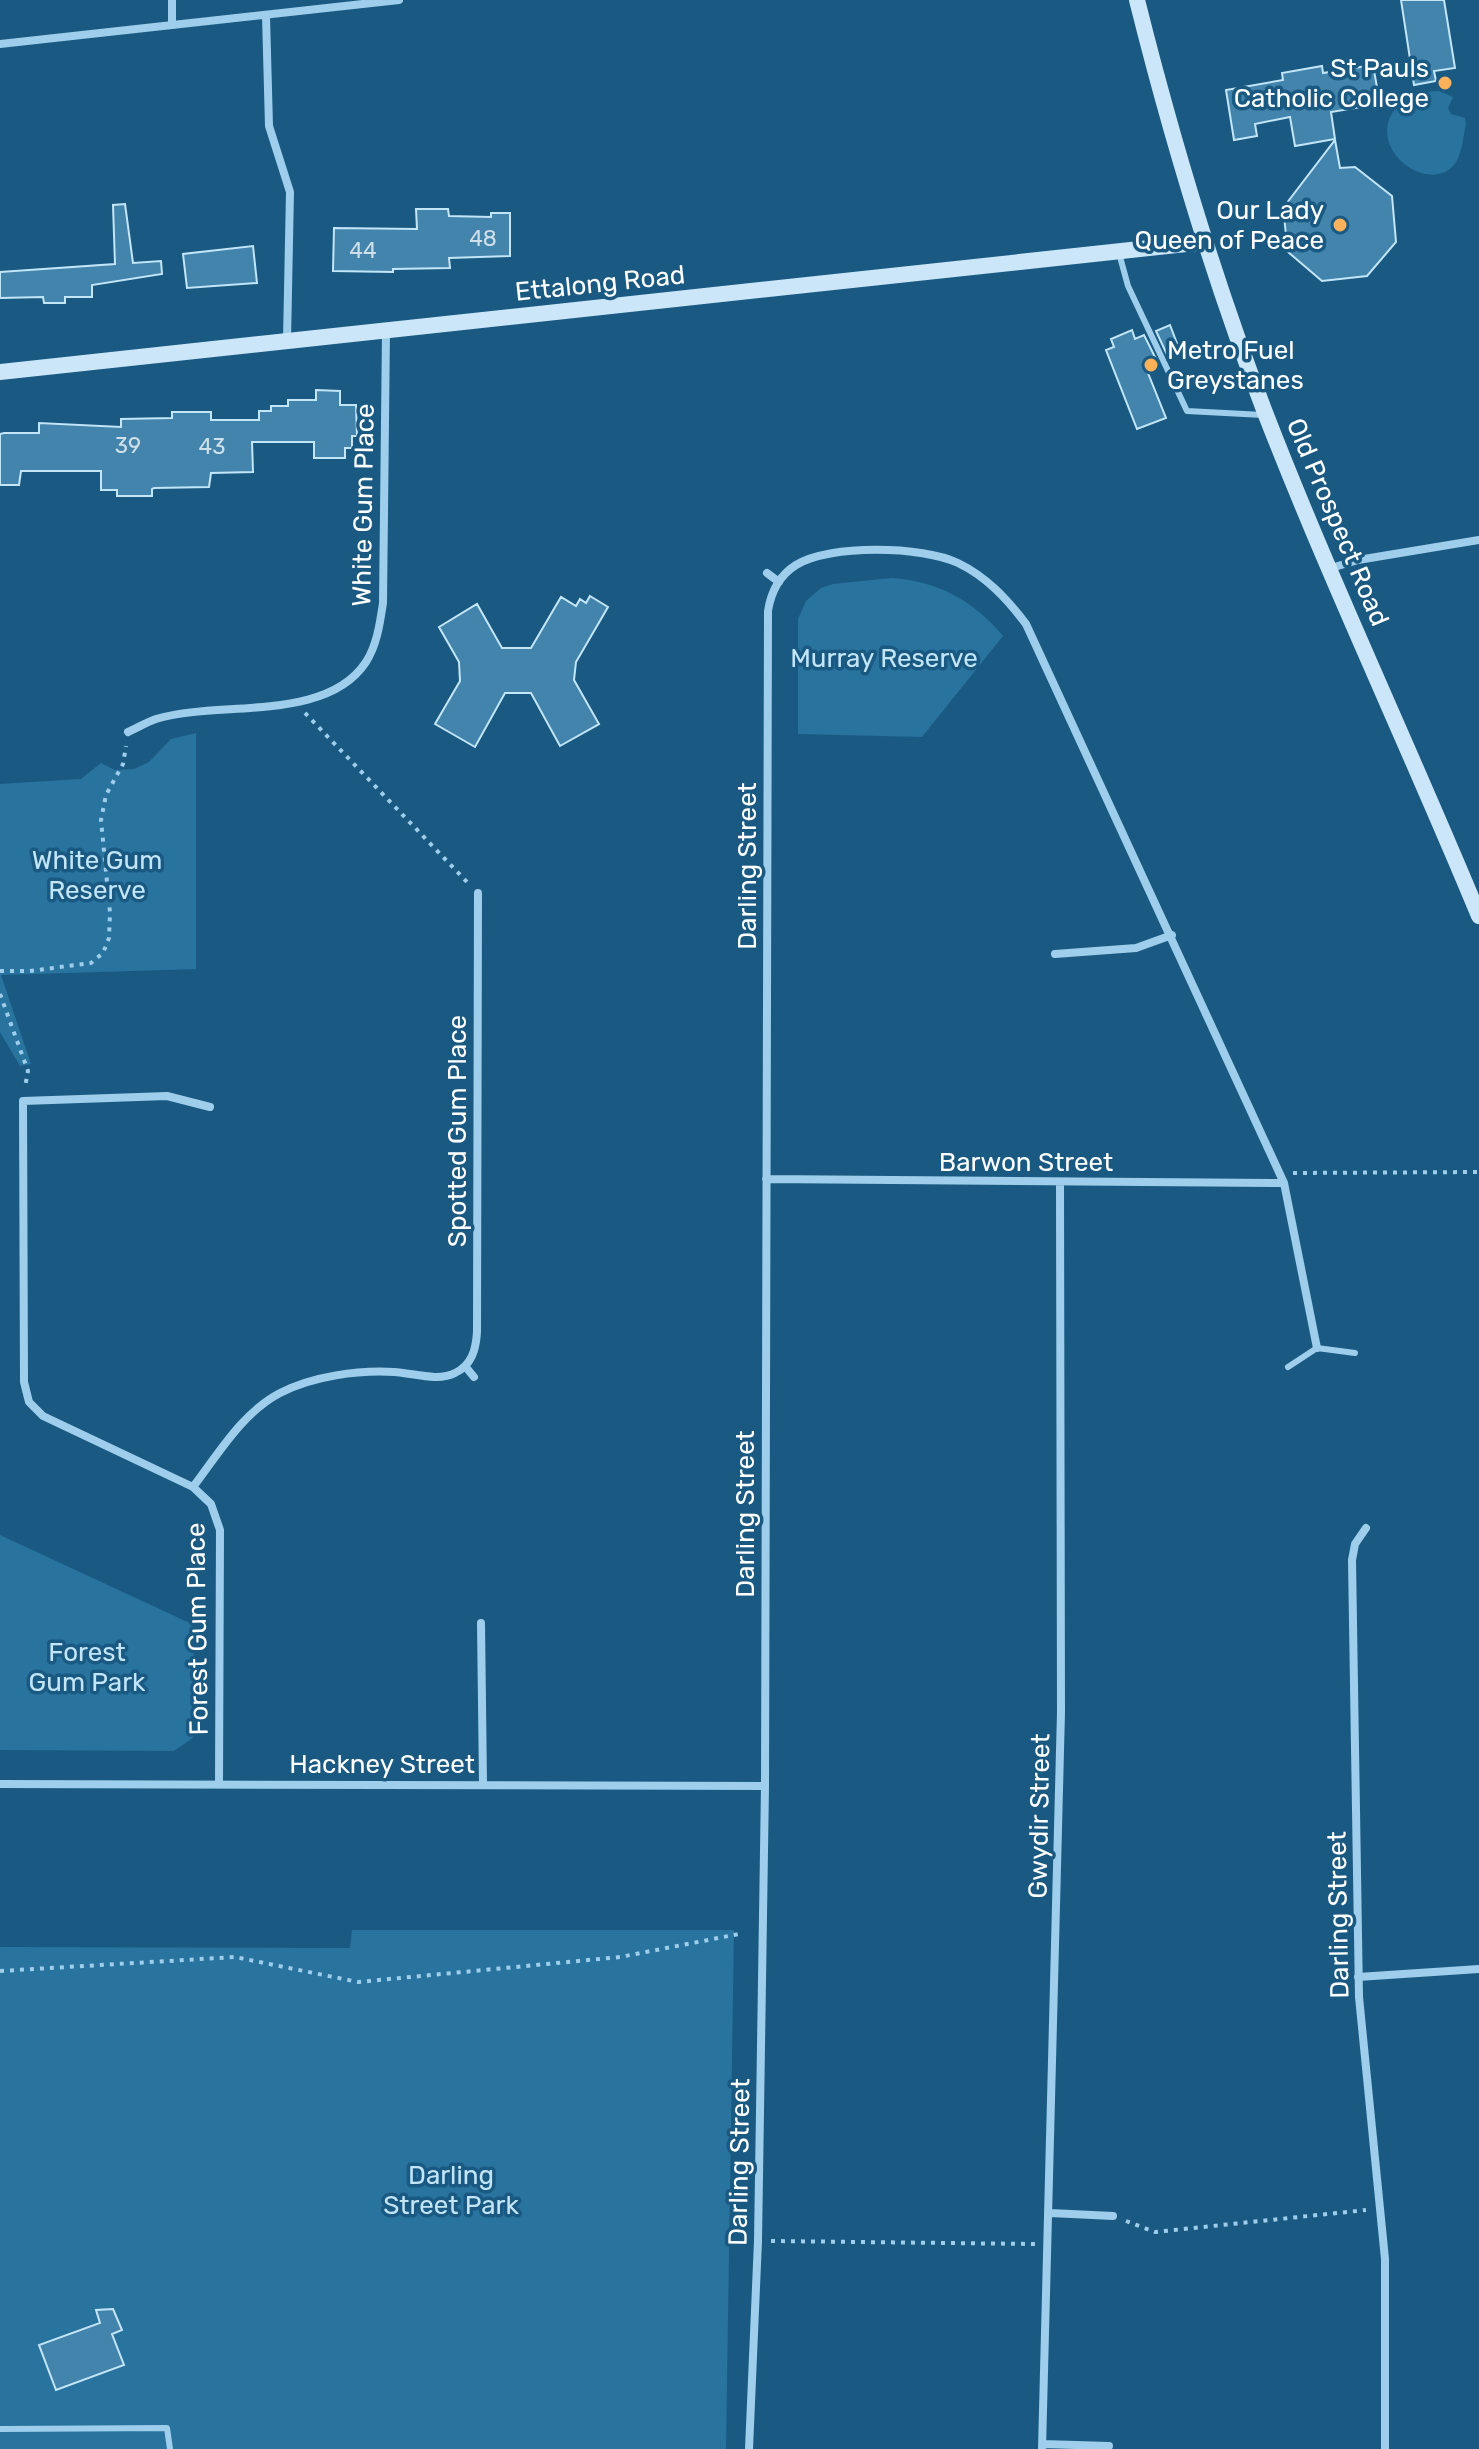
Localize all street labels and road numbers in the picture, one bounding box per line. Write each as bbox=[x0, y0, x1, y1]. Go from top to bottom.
street label: Ettalong Road bbox=[514, 259, 687, 308]
street label: White Gum Place bbox=[346, 403, 381, 607]
street label: Old Prospect Road bbox=[1280, 414, 1395, 631]
street label: Darling Street bbox=[732, 782, 763, 950]
street label: Spotted Gum Place bbox=[442, 1015, 473, 1247]
street label: Barwon Street bbox=[939, 1147, 1113, 1178]
street label: Darling Street bbox=[730, 1430, 761, 1598]
street label: Forest Gum Place bbox=[180, 1522, 215, 1736]
street label: Gwydir Street bbox=[1023, 1733, 1056, 1899]
street label: Hackney Street bbox=[289, 1749, 475, 1780]
street label: Darling Street bbox=[1322, 1831, 1355, 1999]
street label: Darling Street bbox=[723, 2078, 756, 2246]

